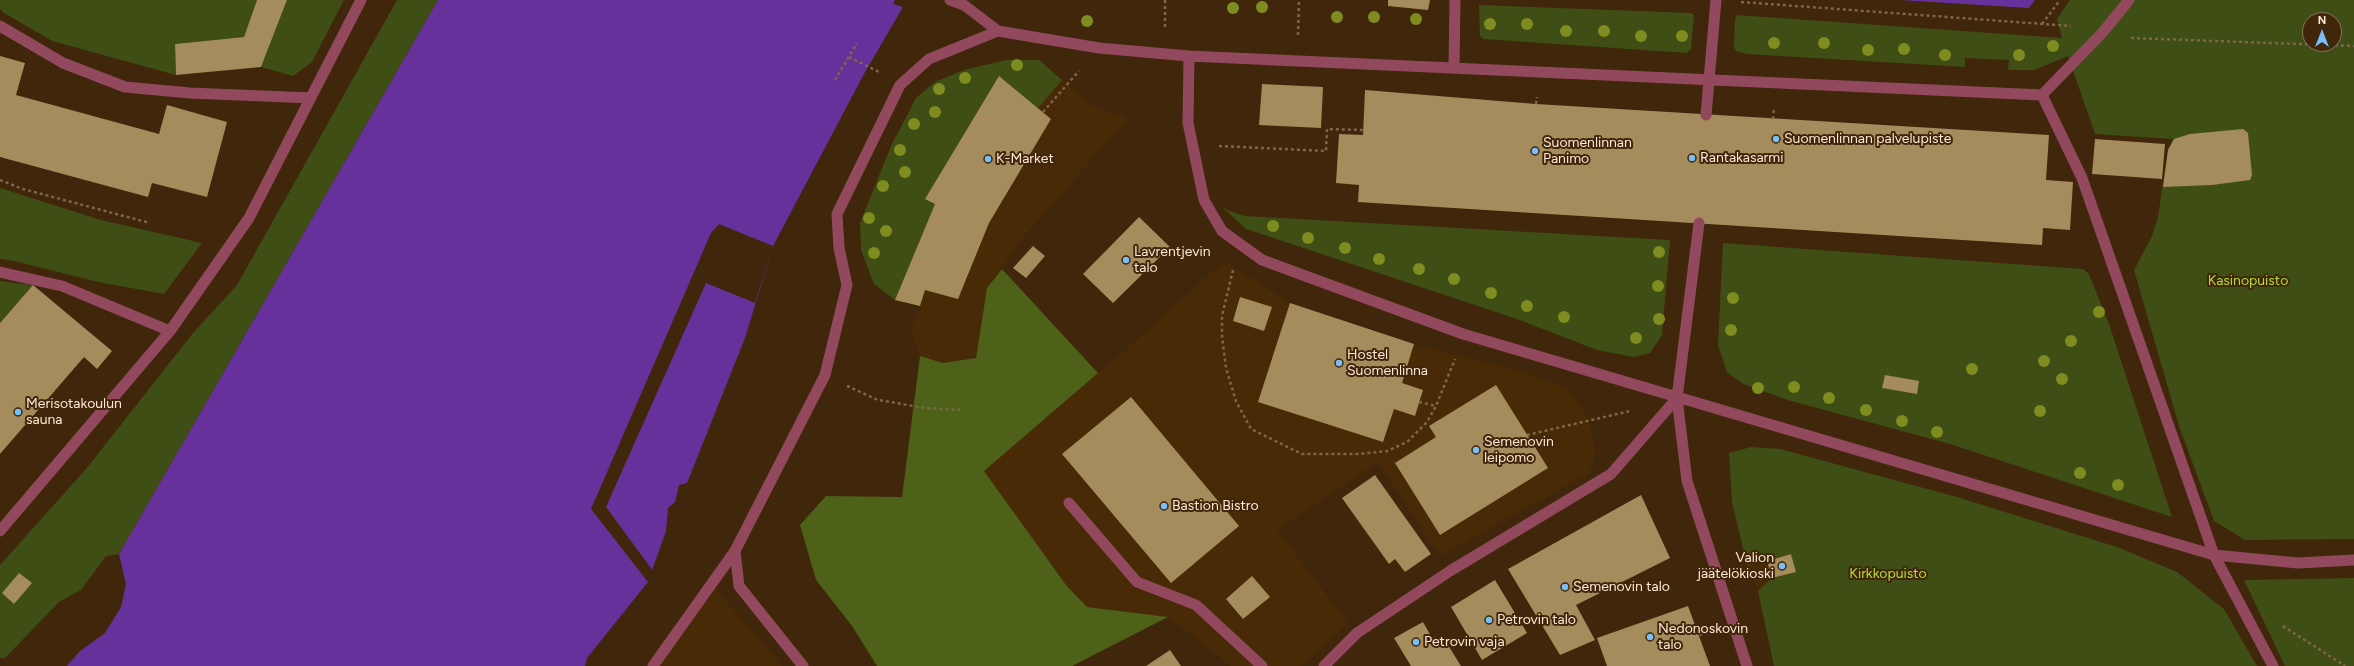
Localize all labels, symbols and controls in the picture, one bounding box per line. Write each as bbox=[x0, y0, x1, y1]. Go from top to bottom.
north arrow bbox=[2302, 12, 2342, 52]
text: N bbox=[2318, 14, 2326, 27]
place label: Suomenlinnan palvelupiste bbox=[1784, 131, 1951, 147]
marker: Suomenlinnan palvelupiste bbox=[1771, 134, 1781, 144]
place label: Suomenlinnan Panimo bbox=[1543, 135, 1632, 168]
marker: Suomenlinnan Panimo bbox=[1530, 146, 1540, 156]
place label: Rantakasarmi bbox=[1700, 150, 1783, 166]
place label: K-Market bbox=[996, 151, 1054, 167]
marker: Rantakasarmi bbox=[1687, 153, 1697, 163]
marker: K-Market bbox=[983, 154, 993, 164]
place label: Lavrentjevin talo bbox=[1134, 244, 1211, 276]
marker: Lavrentjevin talo bbox=[1121, 255, 1131, 265]
park label: Kasinopuisto bbox=[2208, 273, 2288, 289]
place label: Hostel Suomenlinna bbox=[1347, 347, 1428, 380]
marker: Hostel Suomenlinna bbox=[1334, 358, 1344, 368]
place label: Merisotakoulun sauna bbox=[26, 396, 122, 428]
marker: Merisotakoulun sauna bbox=[13, 407, 23, 417]
place label: Semenovin leipomo bbox=[1484, 434, 1554, 466]
marker: Semenovin leipomo bbox=[1471, 445, 1481, 455]
place label: Bastion Bistro bbox=[1172, 498, 1259, 514]
marker: Bastion Bistro bbox=[1159, 501, 1169, 511]
place label: Valion jäätelökioski bbox=[1697, 550, 1774, 582]
marker: Valion jäätelökioski bbox=[1777, 561, 1787, 571]
park label: Kirkkopuisto bbox=[1849, 566, 1927, 582]
place label: Semenovin talo bbox=[1573, 579, 1670, 595]
marker: Semenovin talo bbox=[1560, 582, 1570, 592]
place label: Petrovin talo bbox=[1497, 612, 1576, 628]
marker: Petrovin talo bbox=[1484, 615, 1494, 625]
place label: Nedonoskovin talo bbox=[1658, 621, 1748, 654]
marker: Nedonoskovin talo bbox=[1645, 632, 1655, 642]
place label: Petrovin vaja bbox=[1424, 634, 1505, 650]
marker: Petrovin vaja bbox=[1411, 637, 1421, 647]

